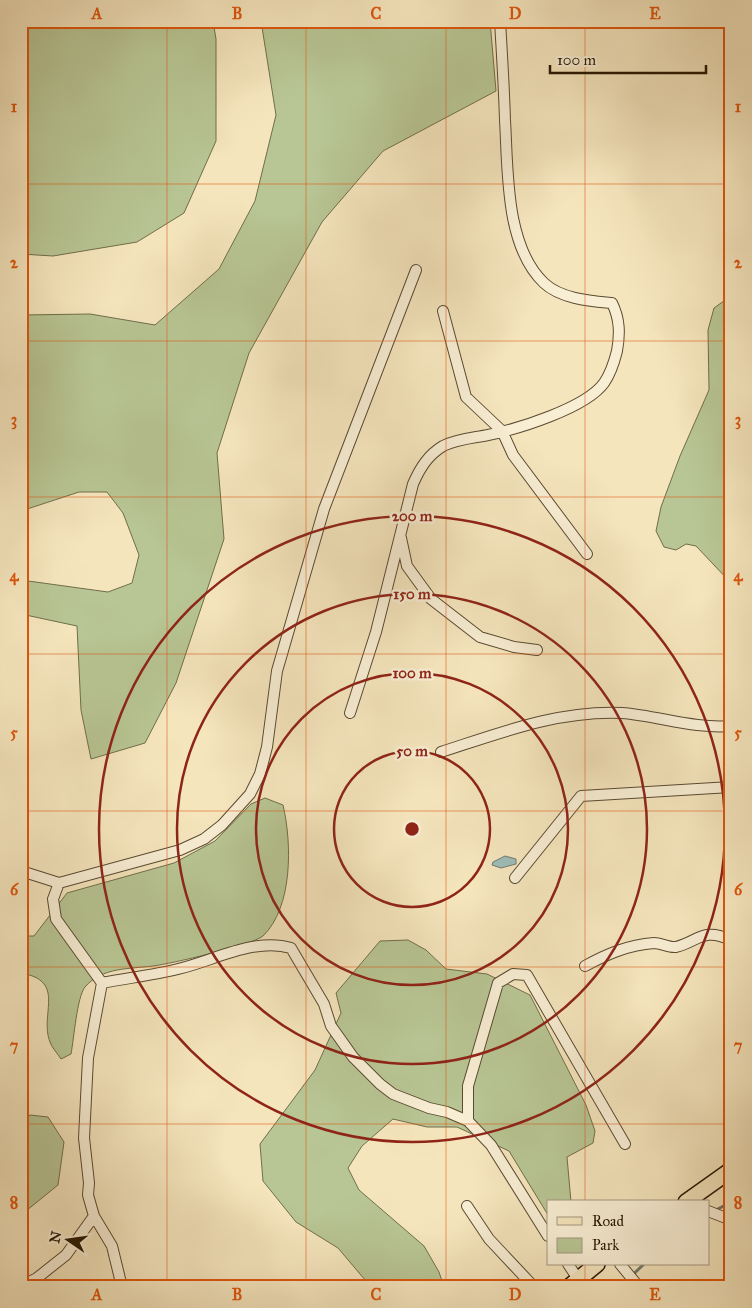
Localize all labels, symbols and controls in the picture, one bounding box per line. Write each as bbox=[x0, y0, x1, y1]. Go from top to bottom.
text: A bbox=[91, 4, 103, 23]
text: B bbox=[232, 4, 242, 23]
text: C bbox=[371, 4, 382, 23]
text: D bbox=[509, 4, 522, 23]
text: E bbox=[649, 4, 661, 23]
scale bar bbox=[550, 42, 706, 74]
text: 100 m bbox=[557, 51, 597, 69]
text: 1 bbox=[11, 97, 18, 116]
text: 1 bbox=[735, 97, 742, 116]
text: 2 bbox=[10, 253, 19, 272]
text: 2 bbox=[734, 253, 743, 272]
text: 3 bbox=[11, 410, 17, 430]
text: 3 bbox=[735, 410, 741, 430]
text: 200 m bbox=[392, 507, 433, 525]
text: 4 bbox=[10, 566, 20, 586]
text: 4 bbox=[734, 566, 744, 586]
text: 150 m bbox=[393, 585, 431, 603]
text: 100 m bbox=[392, 664, 432, 682]
text: 5 bbox=[10, 723, 18, 742]
text: 5 bbox=[734, 723, 742, 742]
text: 50 m bbox=[396, 742, 428, 760]
centre of rings bbox=[403, 820, 421, 838]
text: 6 bbox=[10, 880, 19, 899]
text: 6 bbox=[734, 880, 743, 899]
text: 7 bbox=[10, 1036, 19, 1055]
text: 7 bbox=[734, 1036, 743, 1055]
text: 8 bbox=[10, 1193, 18, 1212]
text: 8 bbox=[734, 1193, 742, 1212]
legend bbox=[547, 1200, 710, 1266]
text: Road bbox=[592, 1212, 624, 1230]
north arrow bbox=[42, 1216, 92, 1266]
text: N bbox=[46, 1229, 65, 1245]
text: Park bbox=[592, 1236, 619, 1254]
text: A bbox=[91, 1285, 103, 1304]
text: B bbox=[232, 1285, 242, 1304]
text: C bbox=[371, 1285, 382, 1304]
text: D bbox=[509, 1285, 522, 1304]
text: E bbox=[649, 1285, 661, 1304]

